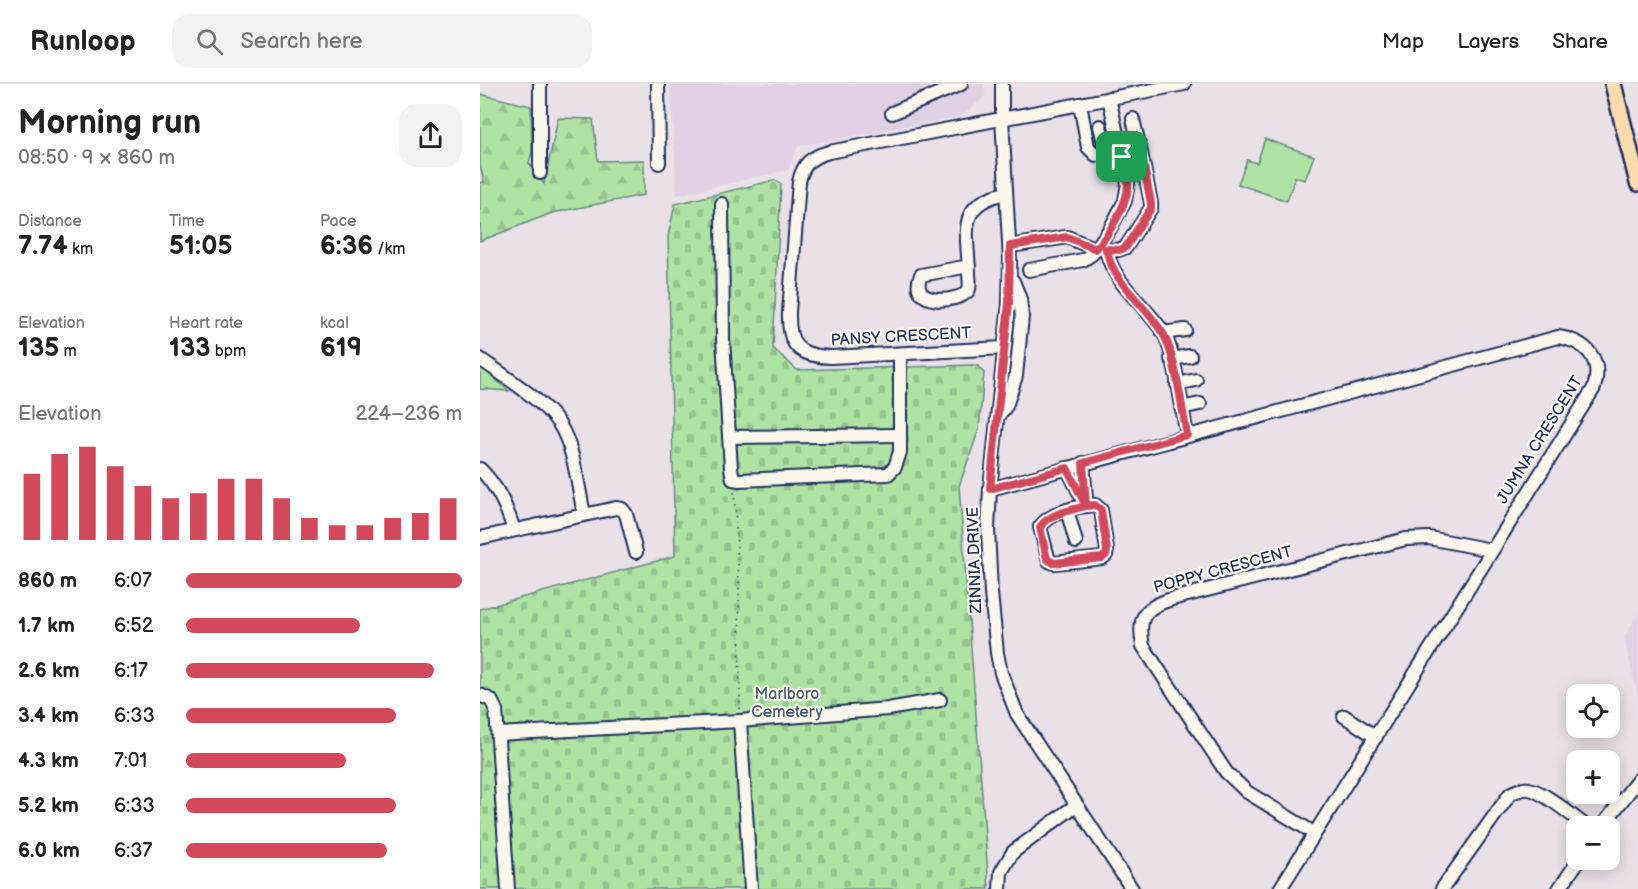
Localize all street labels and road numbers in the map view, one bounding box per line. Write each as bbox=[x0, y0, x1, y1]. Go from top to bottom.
street label: PANSY CRESCENT bbox=[830, 324, 972, 350]
street label: JUMNA CRESCENT bbox=[1493, 372, 1587, 507]
street label: ZINNIA DRIVE bbox=[964, 507, 986, 614]
street label: POPPY CRESCENT bbox=[1152, 542, 1295, 598]

